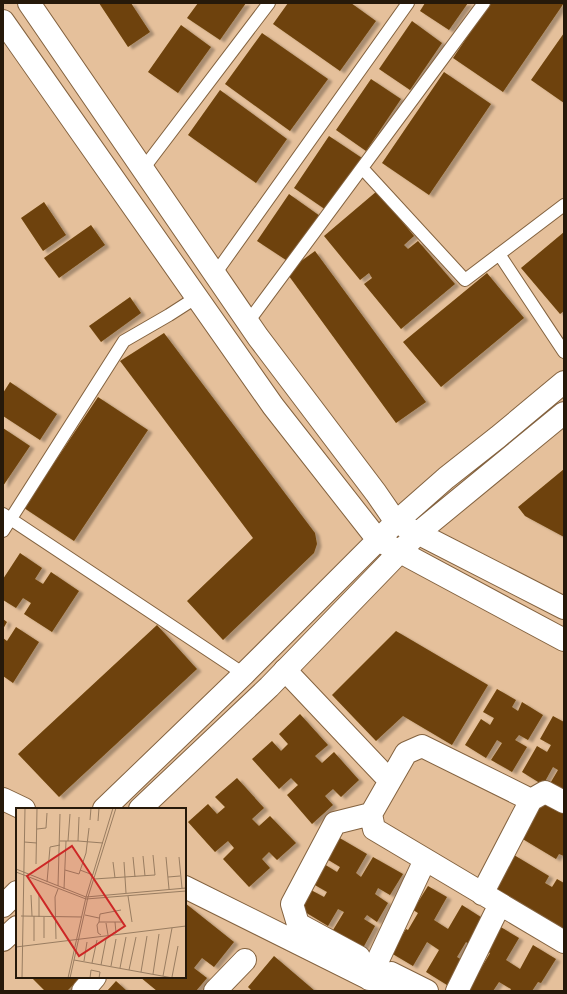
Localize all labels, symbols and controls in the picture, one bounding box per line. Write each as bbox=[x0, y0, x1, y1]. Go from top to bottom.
inset map bbox=[16, 808, 186, 978]

